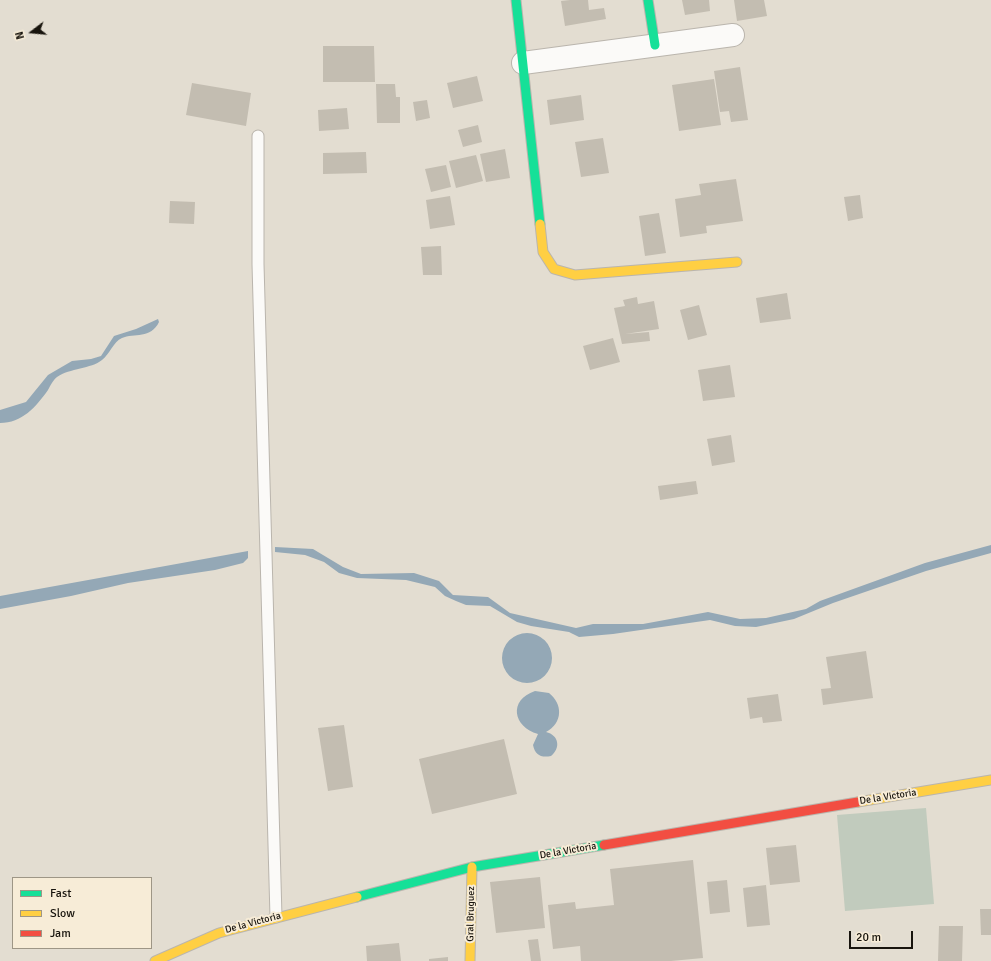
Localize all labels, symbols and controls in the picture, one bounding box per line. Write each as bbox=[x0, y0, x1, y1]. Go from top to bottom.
north arrow bbox=[12, 12, 52, 52]
text: N bbox=[13, 30, 27, 41]
street label: De la Victoria bbox=[859, 787, 917, 807]
street label: De la Victoria bbox=[539, 840, 597, 862]
legend bbox=[12, 877, 152, 949]
text: Fast bbox=[50, 886, 71, 901]
street label: Gral Bruguez bbox=[465, 886, 477, 942]
text: Slow bbox=[50, 906, 75, 921]
street label: De la Victoria bbox=[224, 910, 282, 936]
scale bar bbox=[851, 923, 915, 949]
text: Jam bbox=[50, 926, 71, 941]
text: 20 m bbox=[856, 930, 881, 945]

